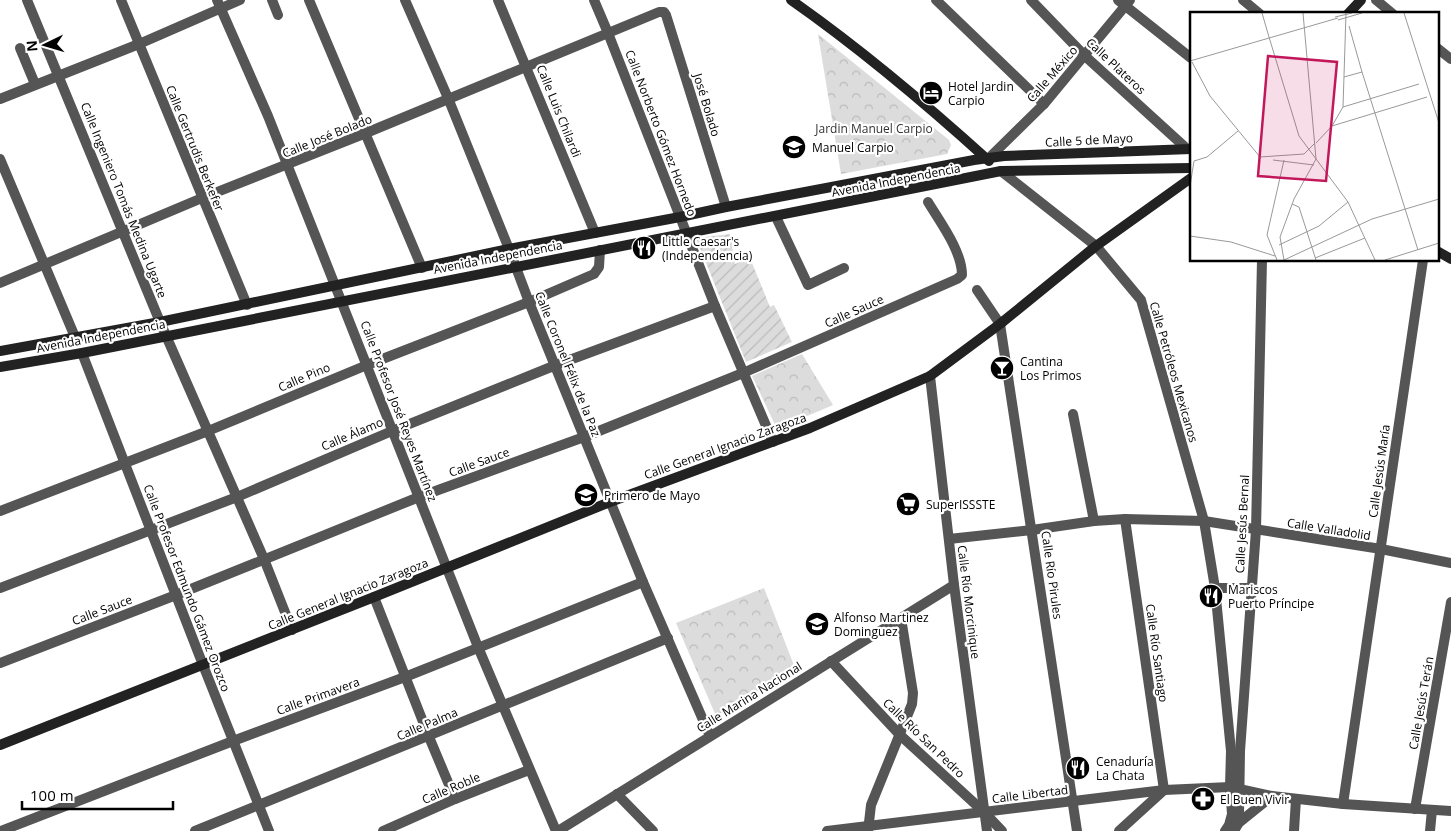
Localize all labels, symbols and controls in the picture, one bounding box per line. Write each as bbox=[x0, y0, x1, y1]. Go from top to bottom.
inset map bbox=[1190, 12, 1438, 261]
north arrow bbox=[20, 20, 70, 70]
street label: Calle Plateros bbox=[1082, 34, 1150, 98]
text: N bbox=[22, 40, 42, 53]
street label: Calle México bbox=[1023, 42, 1081, 106]
street label: Calle Norberto Gómez Hornedo bbox=[621, 47, 701, 219]
street label: Calle Luis Chilardi bbox=[533, 62, 585, 160]
street label: José Bolado bbox=[689, 70, 725, 139]
place label: Hotel Jardin Carpio bbox=[948, 78, 1014, 109]
hotel icon: Hotel Jardin Carpio bbox=[918, 80, 944, 106]
street label: Calle Gertrudis Berkefer bbox=[162, 83, 228, 214]
street label: Calle Ingeniero Tomás Medina Ugarte bbox=[77, 100, 171, 301]
street label: Calle José Bolado bbox=[280, 110, 374, 162]
park label: Jardin Manuel Carpio bbox=[814, 120, 933, 137]
street label: Calle 5 de Mayo bbox=[1045, 129, 1133, 151]
school or university icon: Manuel Carpio bbox=[781, 134, 807, 160]
place label: Manuel Carpio bbox=[812, 139, 894, 156]
street label: Avenida Independencia bbox=[830, 159, 962, 201]
place label: Little Caesar's (Independencia) bbox=[662, 233, 753, 264]
restaurant icon: Little Caesar's (Independencia) bbox=[631, 235, 657, 261]
street label: Avenida Independencia bbox=[432, 236, 564, 278]
street label: Calle Coronel Félix de la Paz bbox=[531, 289, 605, 439]
street label: Calle Sauce bbox=[822, 290, 887, 332]
street label: Calle Petróleos Mexicanos bbox=[1146, 300, 1202, 445]
street label: Avenida Independencia bbox=[35, 315, 167, 357]
street label: Calle Profesor José Reyes Martínez bbox=[357, 318, 442, 504]
place label: Cantina Los Primos bbox=[1020, 353, 1082, 384]
bar icon: Cantina Los Primos bbox=[989, 355, 1015, 381]
street label: Calle Pino bbox=[275, 358, 333, 396]
street label: Calle General Ignacio Zaragoza bbox=[641, 409, 809, 483]
street label: Calle Álamo bbox=[318, 413, 386, 455]
street label: Calle Jesús María bbox=[1364, 423, 1394, 519]
street label: Calle Sauce bbox=[446, 443, 512, 481]
street label: Calle Jesús Bernal bbox=[1231, 474, 1253, 574]
street label: Calle Profesor Edmundo Gámez Orozco bbox=[140, 482, 234, 694]
school or university icon: Primero de Mayo bbox=[573, 482, 599, 508]
place label: Primero de Mayo bbox=[604, 487, 700, 504]
supermarket icon: SuperISSSTE bbox=[895, 491, 921, 517]
place label: SuperISSSTE bbox=[926, 496, 995, 513]
street label: Calle Valladolid bbox=[1286, 514, 1372, 544]
street label: Calle Río Pirules bbox=[1037, 530, 1067, 620]
street label: Calle Río Morcinique bbox=[954, 544, 984, 660]
street label: Calle General Ignacio Zaragoza bbox=[265, 554, 431, 634]
place label: Mariscos Puerto Príncipe bbox=[1228, 581, 1314, 612]
restaurant icon: Mariscos Puerto Príncipe bbox=[1198, 583, 1224, 609]
street label: Calle Sauce bbox=[69, 591, 135, 629]
street label: Calle Río Santiago bbox=[1142, 603, 1172, 703]
place label: Alfonso Martinez Dominguez bbox=[834, 609, 929, 640]
school or university icon: Alfonso Martinez Dominguez bbox=[804, 611, 830, 637]
street label: Calle Jesús Terán bbox=[1404, 655, 1438, 751]
street label: Calle Marina Nacional bbox=[693, 658, 805, 736]
street label: Calle Primavera bbox=[274, 673, 362, 719]
street label: Calle Río San Pedro bbox=[879, 694, 969, 782]
street label: Calle Palma bbox=[394, 704, 460, 744]
place label: Cenaduría La Chata bbox=[1096, 753, 1154, 784]
restaurant icon: Cenaduría La Chata bbox=[1065, 755, 1091, 781]
street label: Calle Roble bbox=[419, 768, 483, 808]
scale bar bbox=[22, 778, 174, 810]
street label: Calle Libertad bbox=[991, 781, 1069, 807]
text: 100 m bbox=[30, 785, 74, 805]
pharmacy icon: El Buen Vivir bbox=[1190, 786, 1216, 812]
place label: El Buen Vivir bbox=[1220, 791, 1289, 808]

